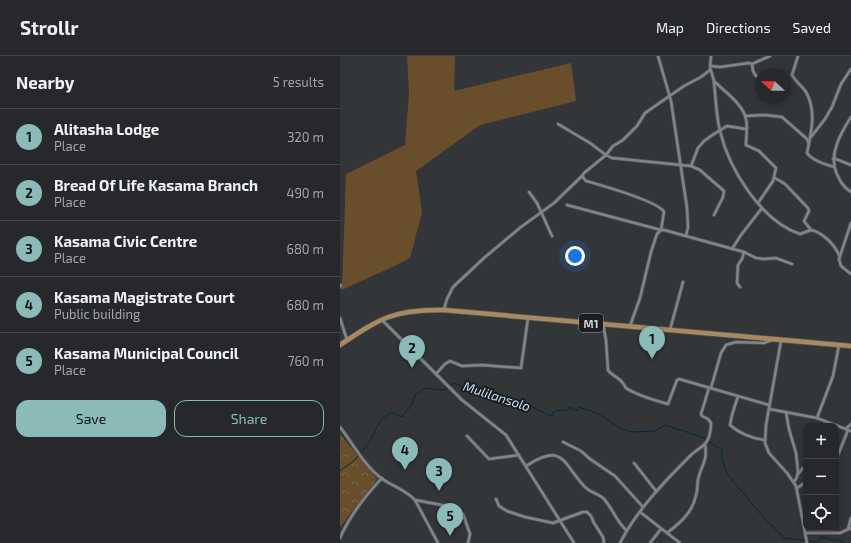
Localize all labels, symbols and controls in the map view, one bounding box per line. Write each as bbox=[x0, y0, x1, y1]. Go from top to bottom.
text: Strollr bbox=[20, 16, 79, 39]
text: Map bbox=[656, 19, 684, 36]
text: Directions bbox=[706, 19, 771, 36]
text: Saved bbox=[793, 19, 831, 36]
north arrow bbox=[755, 68, 791, 104]
text: Nearby bbox=[16, 72, 74, 92]
text: 5 results bbox=[273, 74, 324, 90]
text: Alitasha Lodge bbox=[54, 120, 159, 138]
text: 1 bbox=[26, 129, 32, 145]
text: 320 m bbox=[287, 129, 324, 145]
text: Place bbox=[54, 138, 86, 154]
text: Bread Of Life Kasama Branch bbox=[54, 176, 258, 194]
text: 2 bbox=[25, 185, 33, 201]
text: 490 m bbox=[286, 185, 324, 201]
text: Place bbox=[54, 194, 86, 210]
text: Kasama Civic Centre bbox=[54, 232, 197, 250]
text: 3 bbox=[25, 241, 33, 257]
text: 680 m bbox=[287, 241, 324, 257]
your location bbox=[565, 246, 585, 266]
text: Place bbox=[54, 250, 86, 266]
text: Kasama Magistrate Court bbox=[54, 288, 235, 306]
text: 4 bbox=[25, 297, 33, 313]
text: 680 m bbox=[287, 297, 324, 313]
text: Public building bbox=[54, 306, 140, 322]
road number: M1 bbox=[579, 314, 603, 332]
pin: 1 bbox=[639, 326, 665, 359]
pin: 2 bbox=[399, 335, 425, 368]
text: Kasama Municipal Council bbox=[54, 344, 239, 362]
text: 5 bbox=[25, 353, 33, 369]
text: 760 m bbox=[288, 353, 324, 369]
text: Place bbox=[54, 362, 86, 378]
water label: Mulilansolo bbox=[461, 378, 533, 414]
button: Save bbox=[16, 400, 166, 437]
button: Share bbox=[174, 400, 324, 437]
map controls bbox=[803, 423, 839, 531]
button: + bbox=[803, 423, 839, 459]
pin: 4 bbox=[392, 437, 418, 470]
pin: 3 bbox=[426, 458, 452, 491]
button: − bbox=[803, 459, 839, 495]
button: locate bbox=[803, 495, 839, 531]
pin: 5 bbox=[437, 503, 463, 536]

